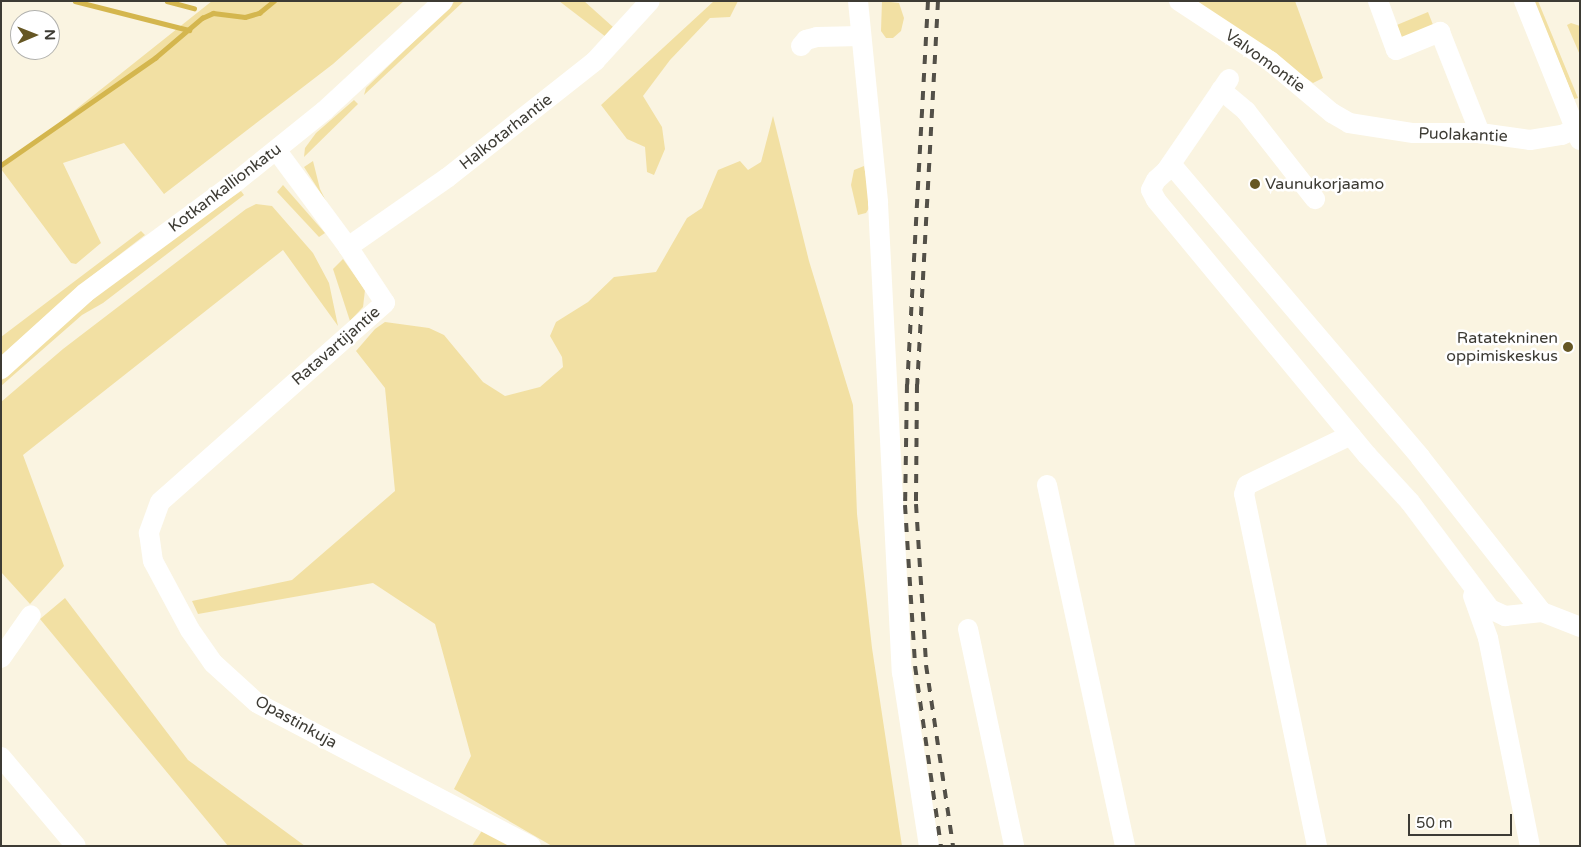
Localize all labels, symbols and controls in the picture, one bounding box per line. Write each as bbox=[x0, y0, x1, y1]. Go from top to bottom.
north arrow bbox=[10, 10, 60, 60]
street label: Valvomontie bbox=[1221, 25, 1309, 97]
text: N bbox=[41, 29, 58, 41]
street label: Halkotarhantie bbox=[456, 90, 556, 174]
street label: Puolakantie bbox=[1418, 124, 1508, 146]
street label: Kotkankallionkatu bbox=[165, 139, 285, 237]
place label: Vaunukorjaamo bbox=[1265, 174, 1384, 194]
marker: Vaunukorjaamo bbox=[1249, 178, 1261, 190]
street label: Ratavartijantie bbox=[288, 303, 384, 389]
place label: Ratatekninen oppimiskeskus bbox=[1446, 328, 1558, 366]
marker: Ratatekninen oppimiskeskus bbox=[1562, 341, 1574, 353]
street label: Opastinkuja bbox=[252, 692, 340, 752]
scale bar bbox=[1411, 804, 1515, 836]
text: 50 m bbox=[1416, 814, 1453, 832]

